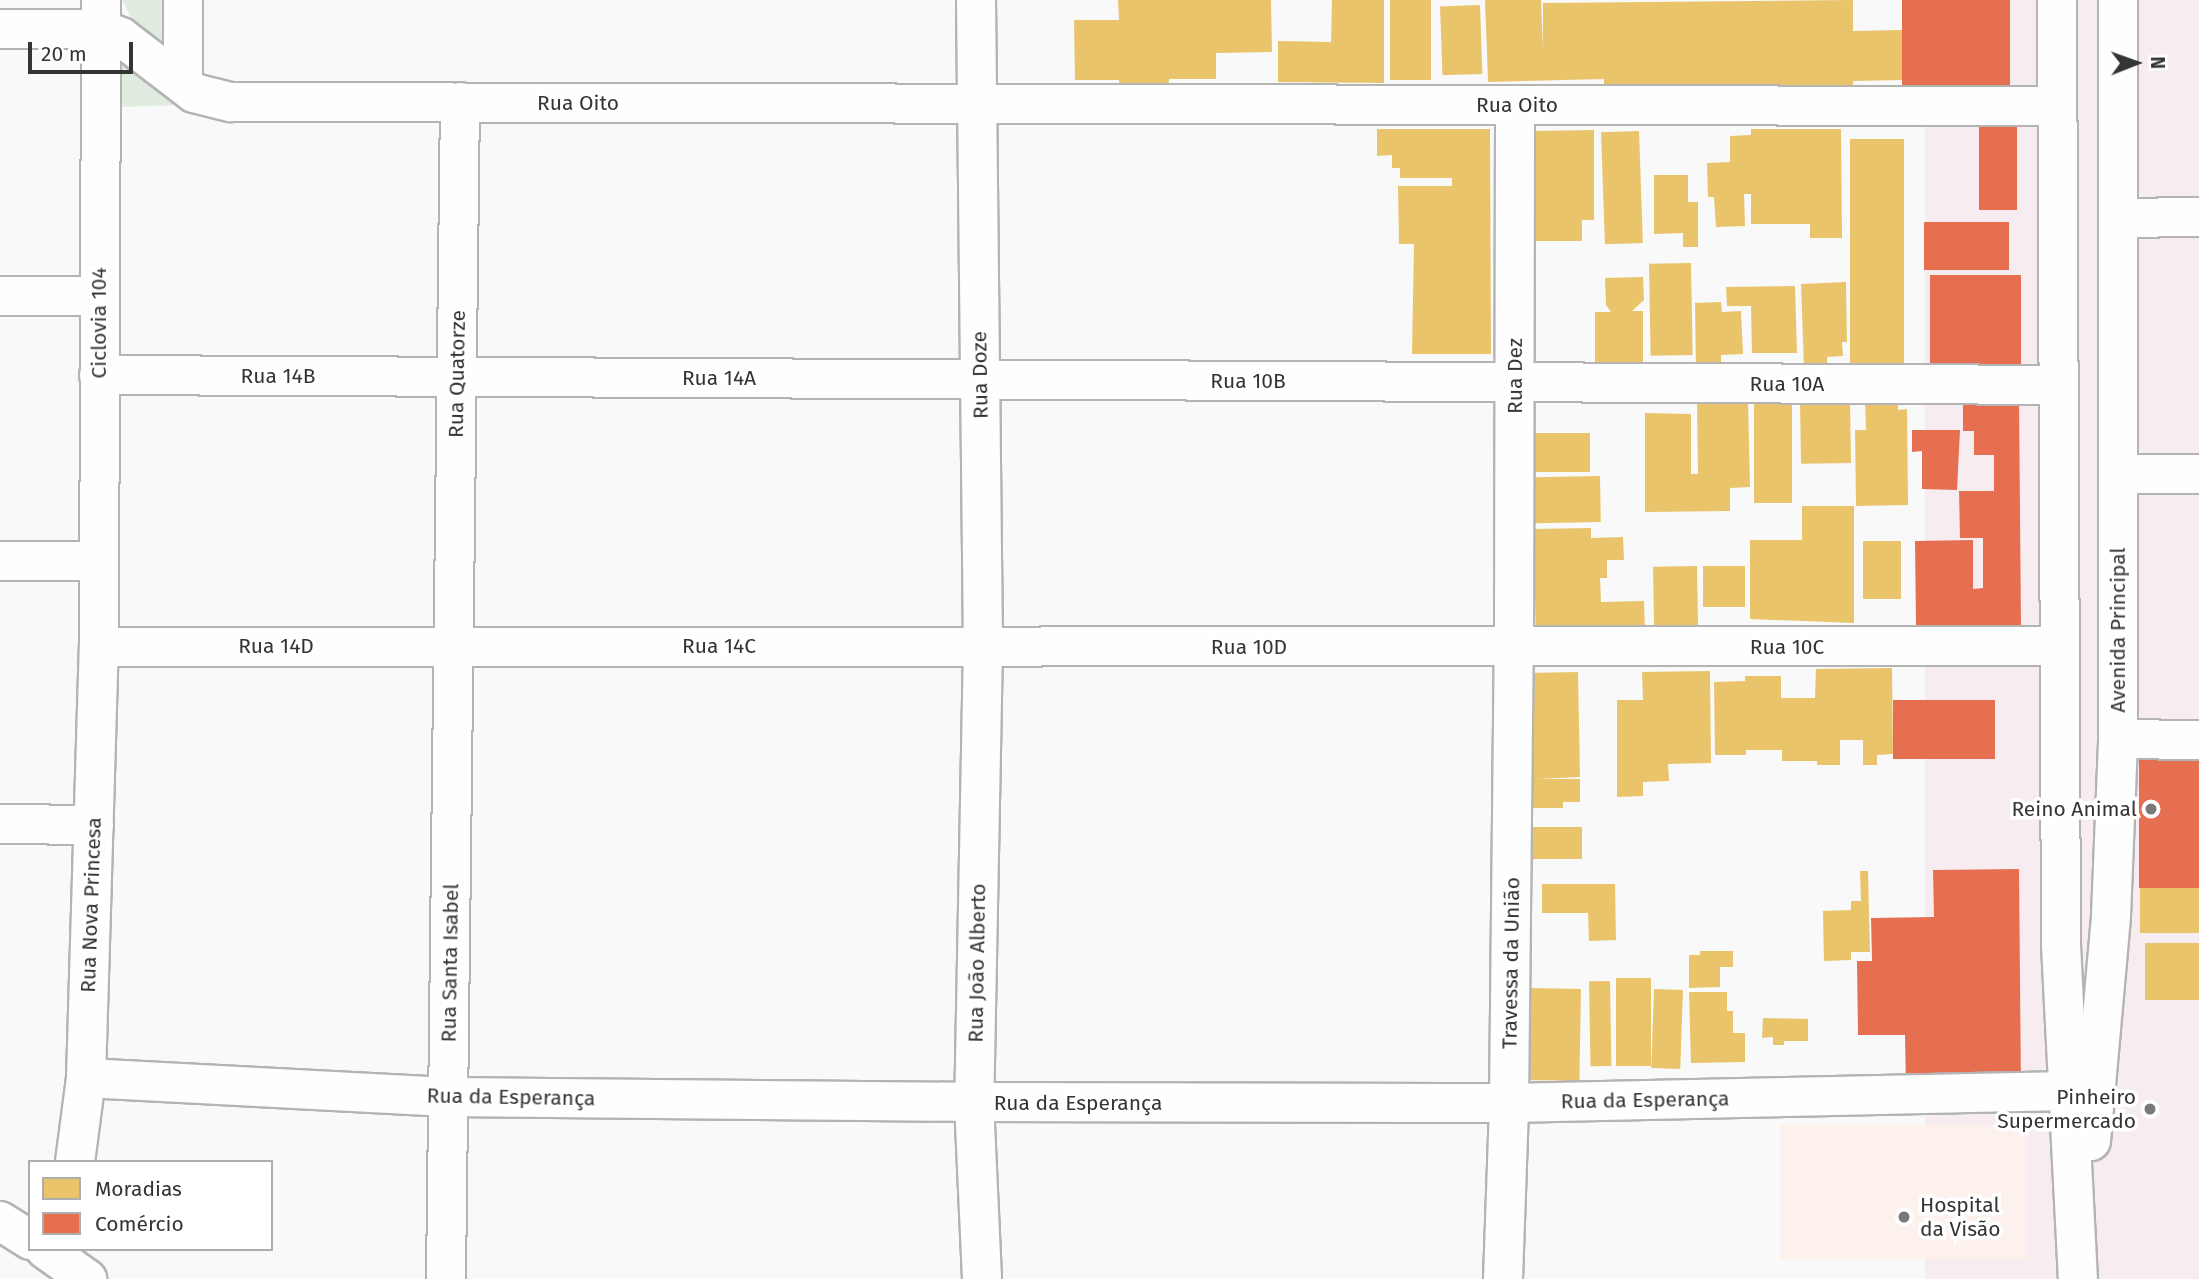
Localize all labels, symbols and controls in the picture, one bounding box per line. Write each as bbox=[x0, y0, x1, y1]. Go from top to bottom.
scale bar bbox=[32, 28, 136, 72]
north arrow bbox=[2101, 28, 2171, 98]
text: 20 m bbox=[41, 41, 87, 67]
text: N bbox=[2146, 56, 2169, 69]
street label: Rua Oito bbox=[537, 90, 619, 116]
street label: Rua Oito bbox=[1476, 92, 1558, 118]
street label: Ciclovia 104 bbox=[86, 267, 112, 379]
street label: Rua Quatorze bbox=[443, 310, 471, 438]
street label: Rua Doze bbox=[967, 331, 993, 419]
street label: Rua Dez bbox=[1502, 338, 1528, 414]
street label: Rua 14B bbox=[241, 363, 315, 389]
street label: Rua 14A bbox=[682, 365, 756, 391]
street label: Rua 10B bbox=[1210, 368, 1286, 394]
street label: Rua 10A bbox=[1750, 371, 1824, 397]
street label: Avenida Principal bbox=[2105, 547, 2131, 713]
street label: Rua 14D bbox=[238, 633, 314, 659]
street label: Rua 14C bbox=[682, 633, 756, 659]
street label: Rua 10D bbox=[1211, 634, 1287, 660]
street label: Rua 10C bbox=[1750, 634, 1824, 660]
place label: Reino Animal bbox=[2011, 796, 2137, 822]
marker: Reino Animal bbox=[2143, 801, 2159, 817]
street label: Rua Nova Princesa bbox=[75, 817, 107, 993]
street label: Travessa da União bbox=[1497, 877, 1525, 1049]
street label: Rua Santa Isabel bbox=[436, 883, 464, 1043]
street label: Rua João Alberto bbox=[963, 883, 991, 1043]
street label: Rua da Esperança bbox=[426, 1083, 596, 1111]
place label: Pinheiro Supermercado bbox=[1997, 1084, 2136, 1134]
street label: Rua da Esperança bbox=[1560, 1086, 1730, 1114]
street label: Rua da Esperança bbox=[994, 1090, 1162, 1116]
marker: Pinheiro Supermercado bbox=[2142, 1101, 2158, 1117]
legend bbox=[28, 1160, 273, 1251]
text: Moradias bbox=[95, 1176, 182, 1202]
place label: Hospital da Visão bbox=[1920, 1192, 2000, 1242]
marker: Hospital da Visão bbox=[1894, 1207, 1914, 1227]
text: Comércio bbox=[95, 1211, 184, 1237]

